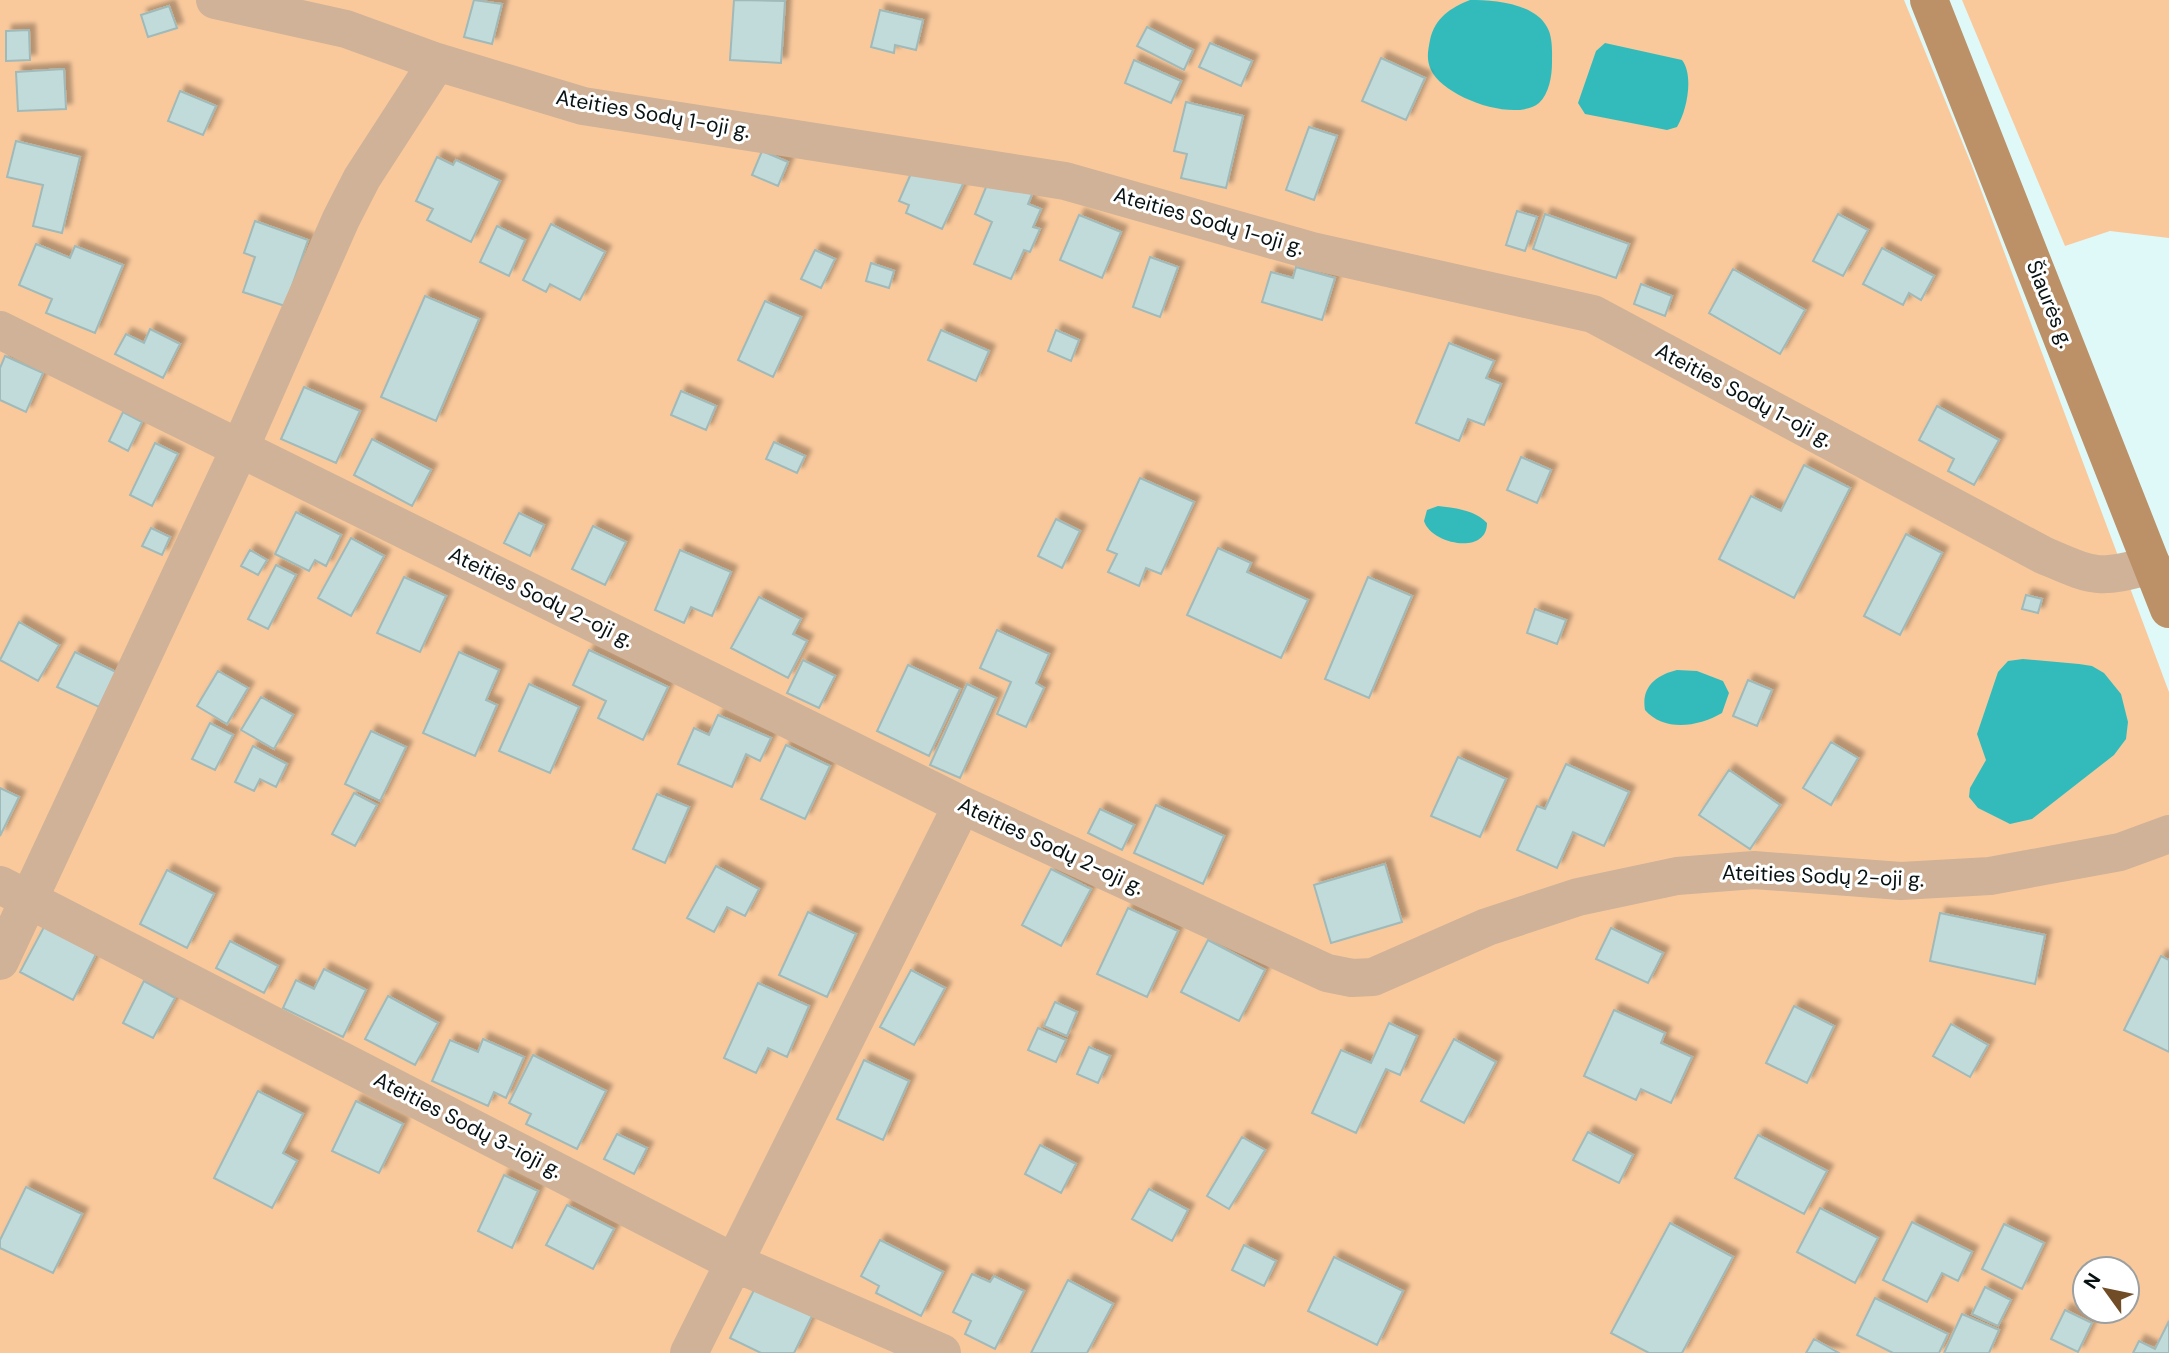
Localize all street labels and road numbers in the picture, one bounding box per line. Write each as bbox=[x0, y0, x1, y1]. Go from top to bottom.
street label: Ateities Sodų 1-oji g. bbox=[554, 83, 752, 145]
street label: Ateities Sodų 1-oji g. bbox=[1111, 180, 1307, 262]
street label: Šiaurės g. bbox=[2020, 256, 2080, 352]
street label: Ateities Sodų 1-oji g. bbox=[1651, 336, 1837, 454]
street label: Ateities Sodų 2-oji g. bbox=[444, 540, 638, 654]
street label: Ateities Sodų 2-oji g. bbox=[953, 791, 1149, 901]
street label: Ateities Sodų 2-oji g. bbox=[1721, 858, 1925, 894]
street label: Ateities Sodų 3-ioji g. bbox=[369, 1065, 567, 1185]

